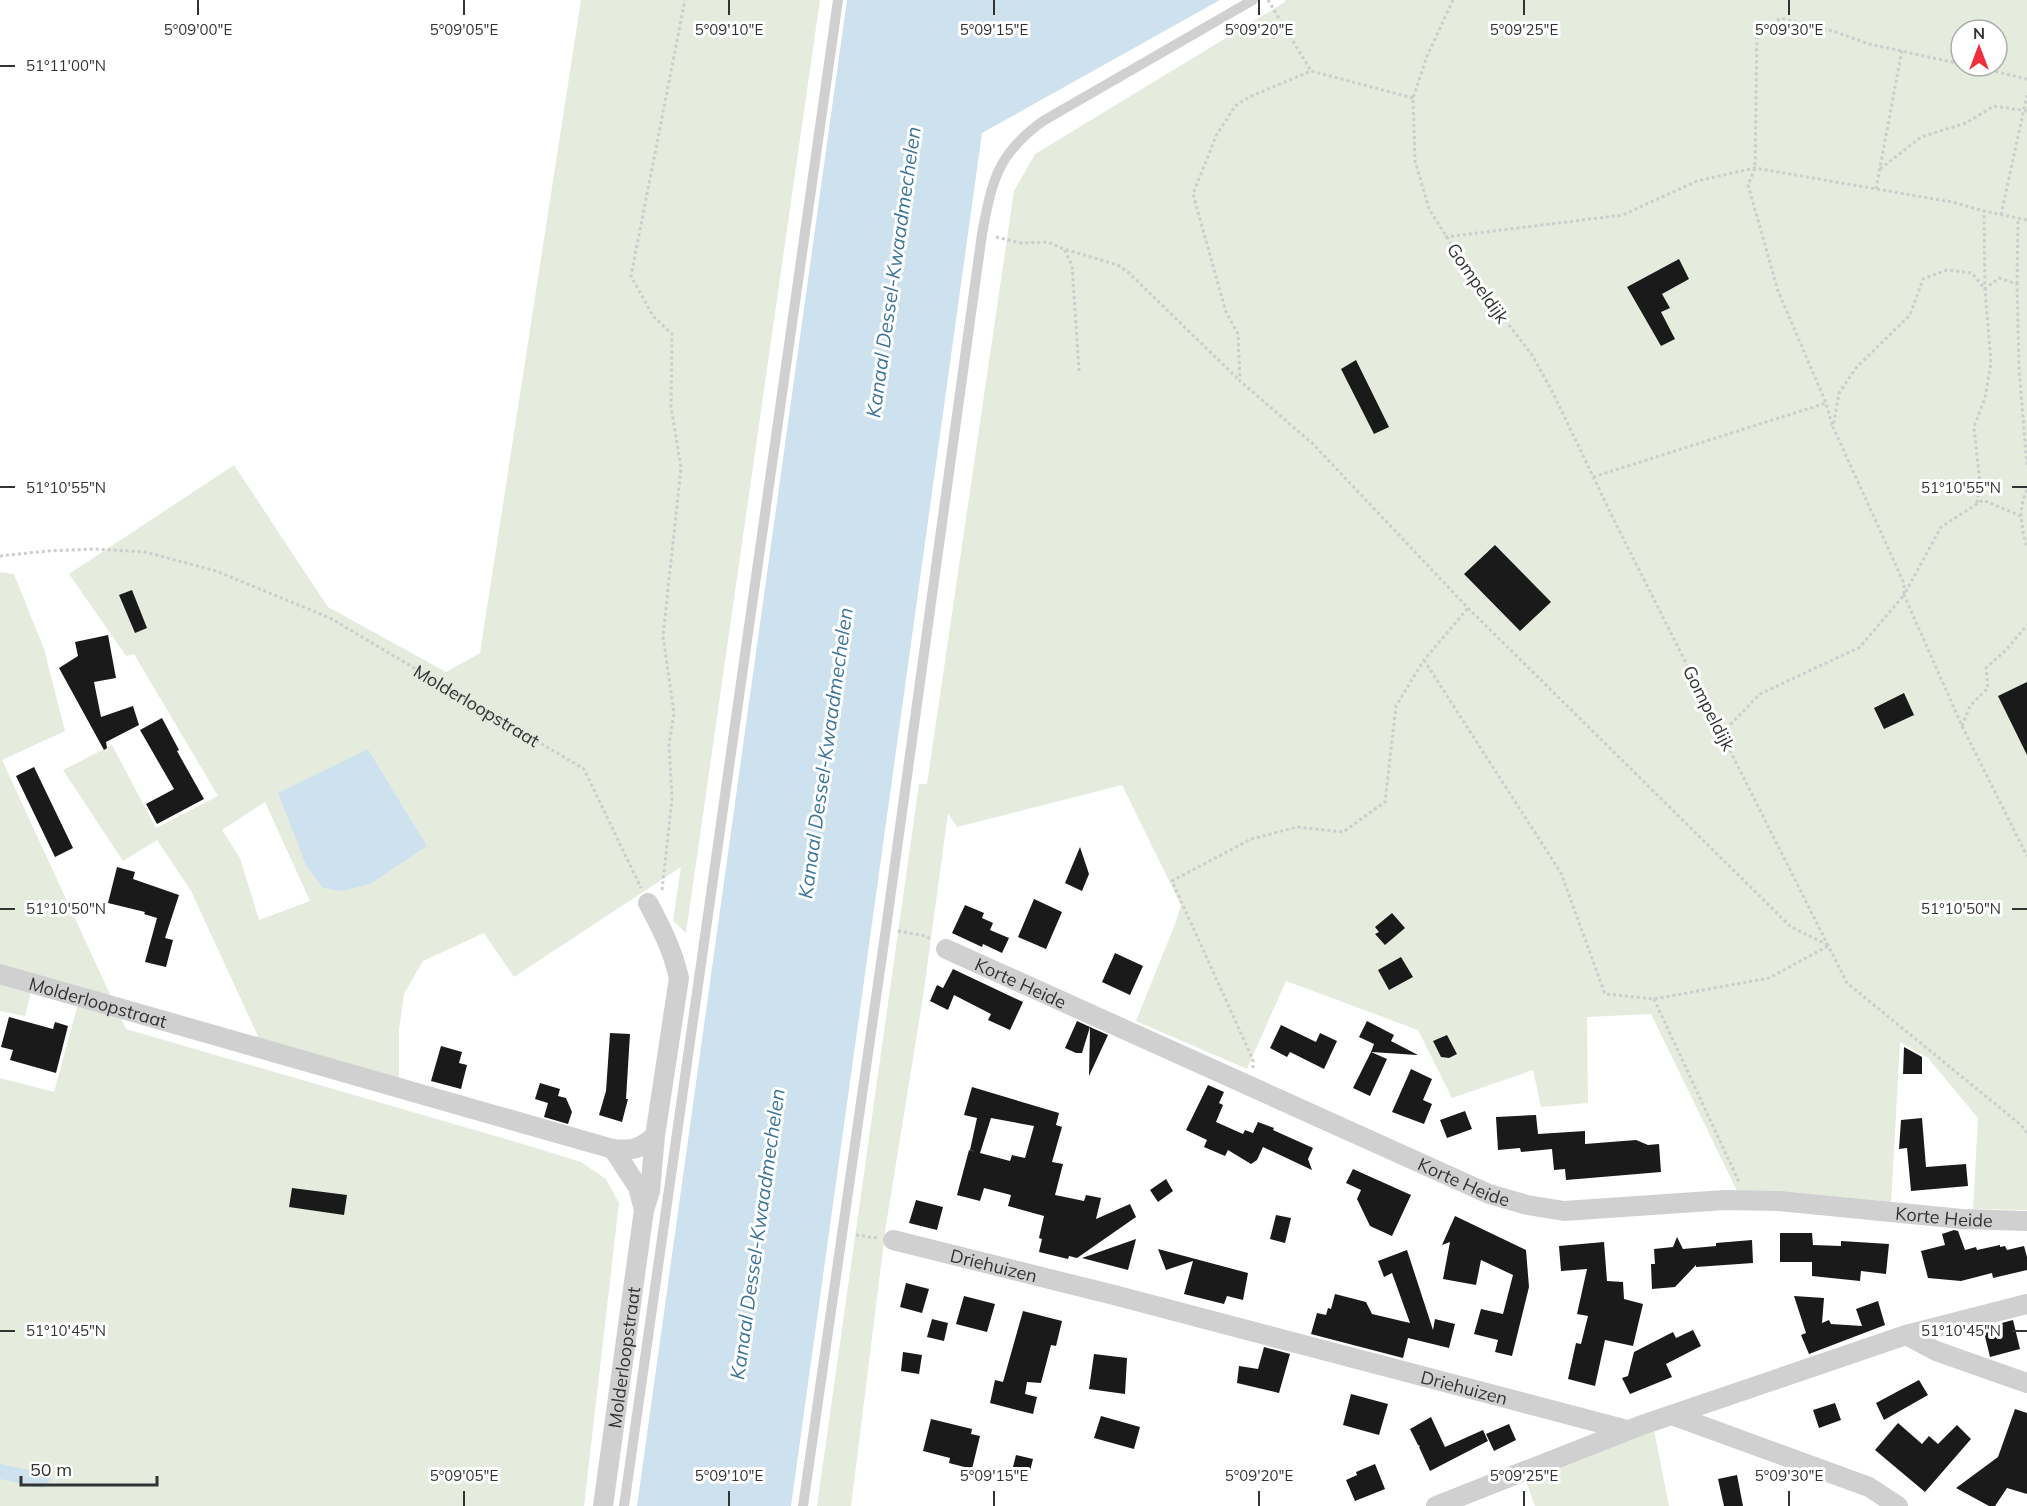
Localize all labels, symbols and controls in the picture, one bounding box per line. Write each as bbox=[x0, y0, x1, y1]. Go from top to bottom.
north arrow bbox=[1949, 18, 2009, 78]
text: 5°09'00"E bbox=[164, 20, 232, 39]
text: 5°09'05"E bbox=[430, 20, 498, 39]
text: 5°09'10"E bbox=[695, 20, 763, 39]
text: 5°09'15"E bbox=[960, 20, 1028, 39]
text: 5°09'20"E bbox=[1225, 20, 1293, 39]
text: 5°09'25"E bbox=[1490, 20, 1558, 39]
text: 5°09'30"E bbox=[1755, 20, 1823, 39]
text: N bbox=[1973, 23, 1985, 43]
text: 51°11'00"N bbox=[26, 56, 106, 75]
water label: Kanaal Dessel-Kwaadmechelen bbox=[860, 125, 926, 419]
street label: Gompeldijk bbox=[1442, 238, 1514, 328]
text: 51°10'55"N bbox=[26, 478, 106, 497]
text: 51°10'55"N bbox=[1921, 478, 2001, 497]
water label: Kanaal Dessel-Kwaadmechelen bbox=[792, 606, 858, 900]
street label: Molderloopstraat bbox=[410, 659, 544, 752]
street label: Gompeldijk bbox=[1678, 661, 1741, 755]
text: 51°10'50"N bbox=[26, 899, 106, 918]
text: 51°10'50"N bbox=[1921, 899, 2001, 918]
street label: Korte Heide bbox=[971, 952, 1070, 1013]
street label: Molderloopstraat bbox=[26, 971, 170, 1033]
water label: Kanaal Dessel-Kwaadmechelen bbox=[724, 1087, 790, 1381]
street label: Korte Heide bbox=[1414, 1152, 1513, 1211]
street label: Korte Heide bbox=[1894, 1201, 1993, 1231]
street label: Driehuizen bbox=[948, 1243, 1040, 1287]
street label: Molderloopstraat bbox=[602, 1285, 645, 1430]
text: 51°10'45"N bbox=[26, 1321, 106, 1340]
text: 51°10'45"N bbox=[1921, 1321, 2001, 1340]
street label: Driehuizen bbox=[1418, 1365, 1510, 1410]
scale bar bbox=[21, 1449, 158, 1487]
text: 50 m bbox=[30, 1458, 72, 1481]
text: 5°09'05"E bbox=[430, 1466, 498, 1485]
text: 5°09'10"E bbox=[695, 1466, 763, 1485]
text: 5°09'15"E bbox=[960, 1466, 1028, 1485]
text: 5°09'20"E bbox=[1225, 1466, 1293, 1485]
text: 5°09'25"E bbox=[1490, 1466, 1558, 1485]
text: 5°09'30"E bbox=[1755, 1466, 1823, 1485]

